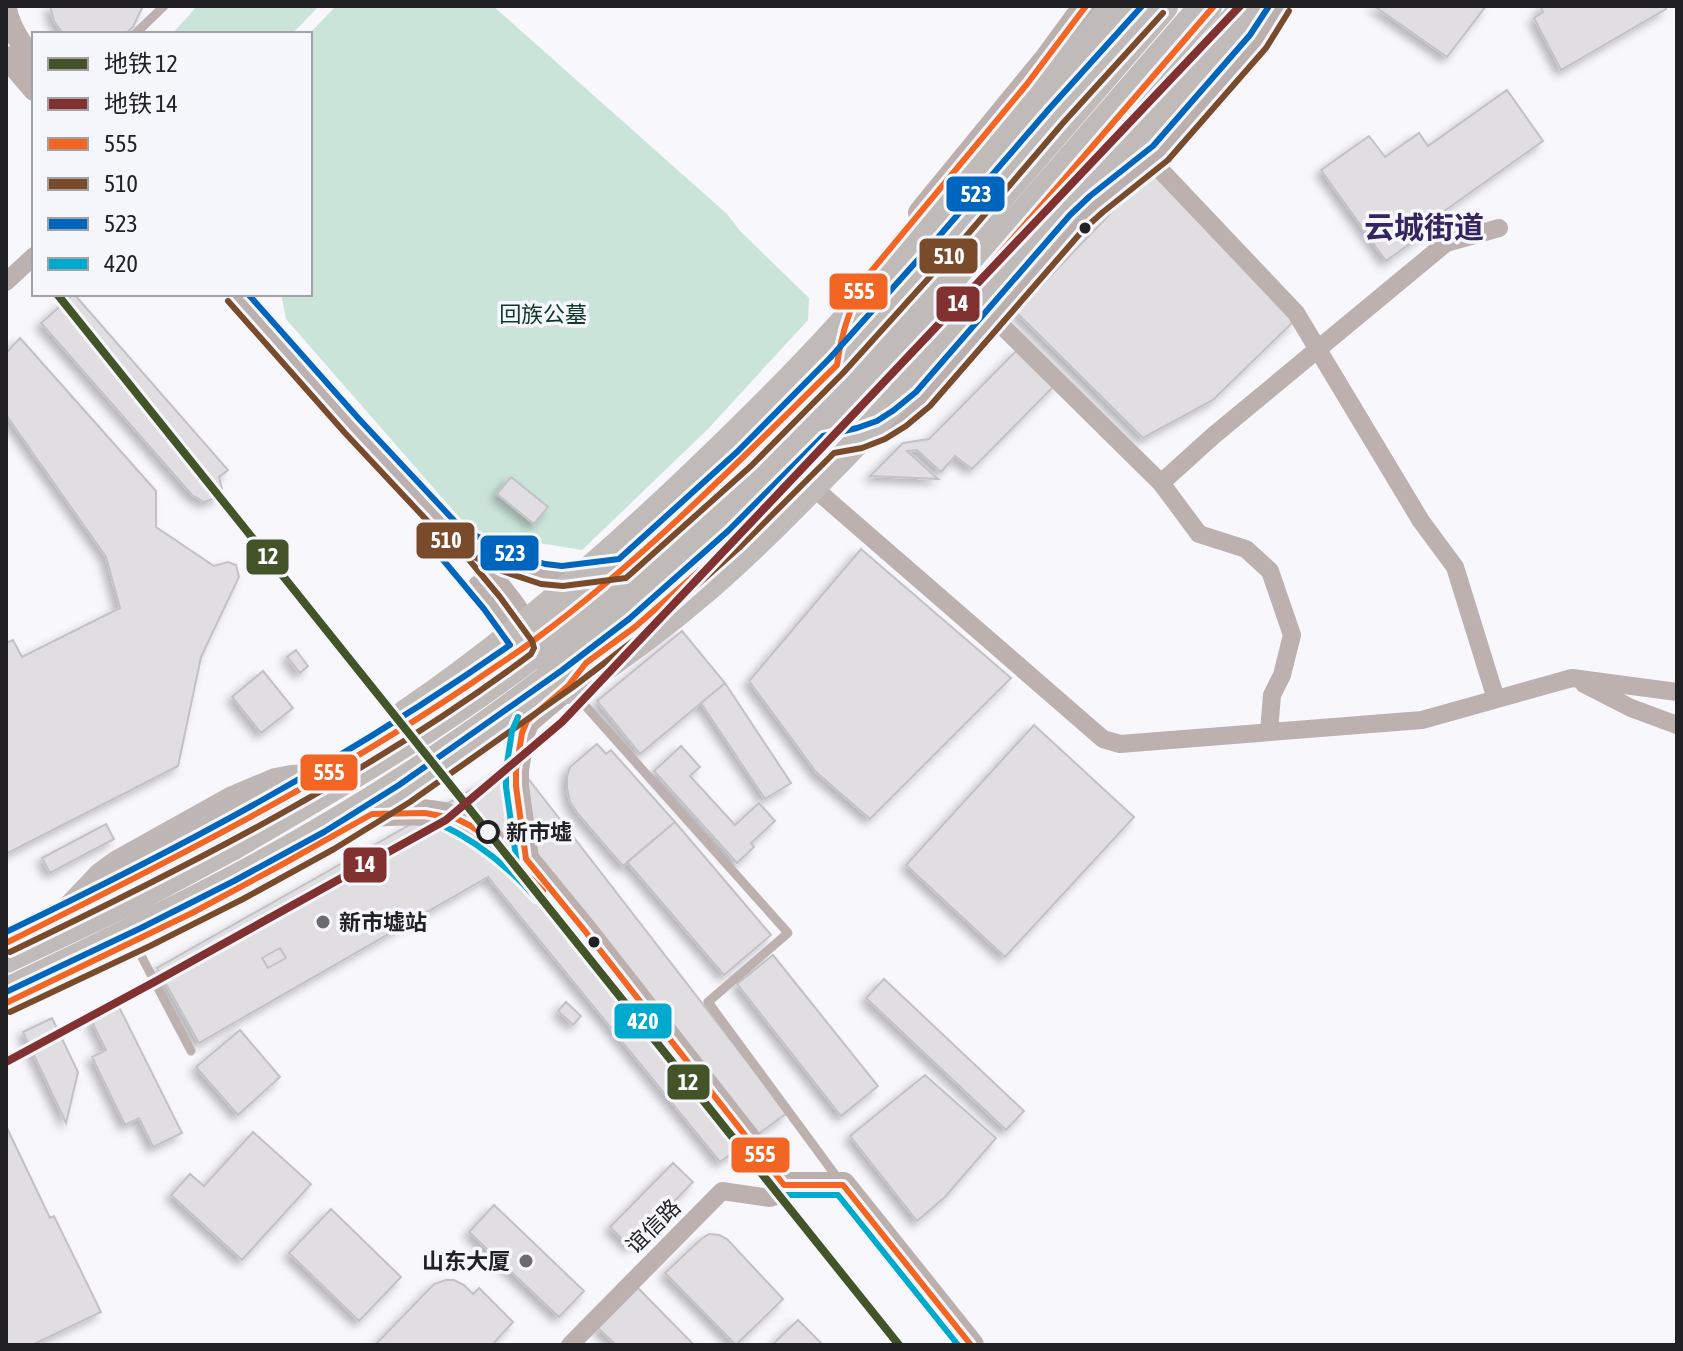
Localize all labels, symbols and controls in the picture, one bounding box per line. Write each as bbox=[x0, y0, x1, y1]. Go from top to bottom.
legend bbox=[32, 32, 312, 296]
text: 地铁 12 bbox=[104, 50, 178, 77]
text: 地铁 14 bbox=[104, 90, 178, 117]
text: 555 bbox=[104, 130, 138, 157]
text: 510 bbox=[104, 170, 138, 197]
line badge: 523 bbox=[945, 175, 1006, 213]
text: 523 bbox=[960, 181, 992, 207]
text: 523 bbox=[104, 210, 138, 237]
district label: 云城街道 bbox=[1364, 210, 1484, 244]
unlabelled marker bbox=[1077, 220, 1093, 236]
line badge: 510 bbox=[918, 237, 979, 275]
text: 510 bbox=[933, 243, 965, 269]
text: 420 bbox=[104, 250, 138, 277]
line badge: 555 bbox=[828, 272, 889, 311]
text: 555 bbox=[843, 278, 875, 304]
line badge: 14 bbox=[935, 285, 981, 323]
text: 14 bbox=[948, 290, 968, 316]
park label: 回族公墓 bbox=[499, 301, 587, 327]
line badge: 510 bbox=[415, 521, 476, 560]
text: 510 bbox=[430, 527, 462, 553]
line badge: 523 bbox=[479, 534, 540, 572]
line badge: 12 bbox=[245, 538, 290, 576]
text: 523 bbox=[494, 540, 526, 566]
text: 12 bbox=[258, 543, 278, 569]
line badge: 555 bbox=[299, 753, 359, 792]
text: 555 bbox=[313, 759, 345, 785]
place label: 新市墟 bbox=[506, 819, 572, 845]
marker: 新市墟 bbox=[477, 821, 499, 843]
line badge: 14 bbox=[342, 846, 388, 884]
text: 14 bbox=[355, 851, 375, 877]
place label: 新市墟站 bbox=[339, 909, 427, 935]
marker: 新市墟站 bbox=[314, 913, 332, 931]
unlabelled marker bbox=[586, 934, 602, 950]
line badge: 420 bbox=[613, 1002, 673, 1040]
text: 420 bbox=[626, 1008, 659, 1034]
line badge: 12 bbox=[666, 1063, 711, 1101]
text: 12 bbox=[678, 1069, 698, 1095]
line badge: 555 bbox=[730, 1136, 791, 1174]
text: 555 bbox=[744, 1141, 776, 1167]
street label: 谊信路 bbox=[620, 1193, 686, 1259]
place label: 山东大厦 bbox=[422, 1248, 510, 1274]
marker: 山东大厦 bbox=[517, 1252, 535, 1270]

